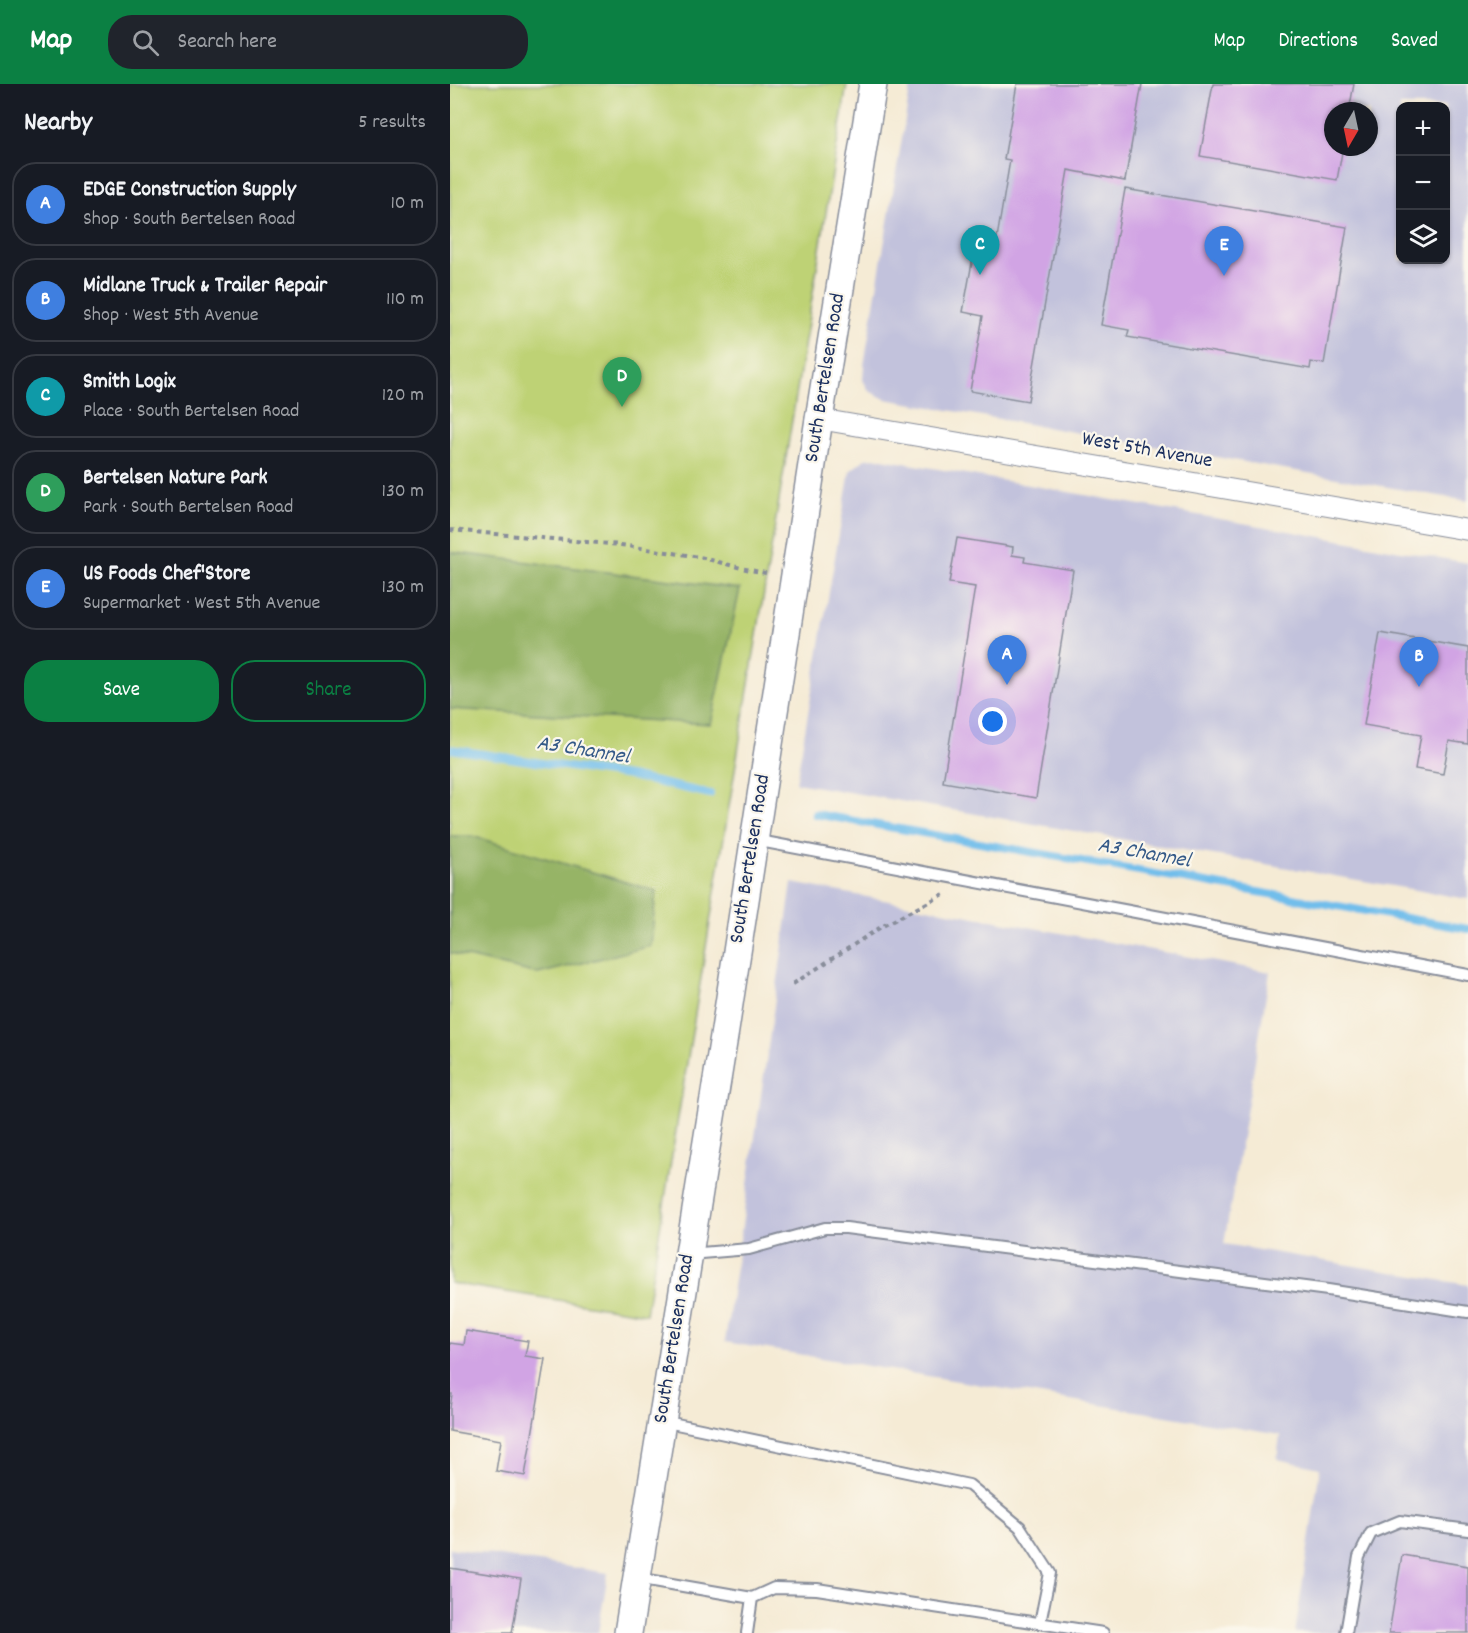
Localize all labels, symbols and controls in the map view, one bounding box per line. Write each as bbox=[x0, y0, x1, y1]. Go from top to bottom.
search box bbox=[108, 15, 528, 69]
text: Map bbox=[30, 22, 72, 62]
icon: search bbox=[129, 26, 162, 59]
text: Search here bbox=[177, 27, 277, 58]
text: Map bbox=[1214, 27, 1245, 57]
text: Directions bbox=[1278, 27, 1358, 57]
text: Saved bbox=[1391, 27, 1438, 57]
north arrow bbox=[1324, 102, 1378, 156]
map controls bbox=[1396, 102, 1450, 264]
button: + bbox=[1396, 102, 1450, 156]
text: Nearby bbox=[24, 105, 92, 142]
text: 5 results bbox=[358, 109, 426, 137]
button: − bbox=[1396, 156, 1450, 210]
text: EDGE Construction Supply bbox=[83, 175, 296, 206]
text: A bbox=[40, 190, 51, 218]
text: 10 m bbox=[390, 190, 424, 218]
text: Shop · South Bertelsen Road bbox=[83, 206, 295, 234]
button: layers bbox=[1396, 210, 1450, 264]
pin: C bbox=[960, 226, 1000, 275]
pin: E bbox=[1204, 226, 1244, 276]
text: Midlane Truck & Trailer Repair bbox=[83, 271, 327, 302]
text: B bbox=[41, 286, 50, 314]
text: 110 m bbox=[386, 286, 424, 314]
street label: South Bertelsen Road bbox=[798, 291, 854, 465]
text: Shop · West 5th Avenue bbox=[83, 302, 259, 330]
pin: D bbox=[602, 358, 642, 407]
text: Smith Logix bbox=[83, 367, 176, 398]
text: C bbox=[41, 382, 50, 410]
text: 120 m bbox=[382, 382, 424, 410]
text: Place · South Bertelsen Road bbox=[83, 398, 299, 426]
street label: West 5th Avenue bbox=[1079, 425, 1215, 477]
text: Bertelsen Nature Park bbox=[83, 463, 268, 494]
text: D bbox=[40, 478, 51, 506]
text: 130 m bbox=[382, 478, 424, 506]
text: Park · South Bertelsen Road bbox=[83, 494, 293, 522]
text: US Foods Chef'Store bbox=[83, 559, 251, 590]
text: E bbox=[41, 574, 50, 602]
text: 130 m bbox=[382, 574, 424, 602]
text: Supermarket · West 5th Avenue bbox=[83, 590, 320, 618]
pin: A bbox=[988, 636, 1026, 685]
pin: B bbox=[1400, 638, 1438, 687]
button: Save bbox=[24, 660, 219, 722]
button: Share bbox=[231, 660, 426, 722]
your location bbox=[978, 707, 1007, 736]
water label: A3 Channel bbox=[534, 728, 633, 774]
street label: South Bertelsen Road bbox=[723, 772, 779, 946]
water label: A3 Channel bbox=[1095, 831, 1194, 878]
street label: South Bertelsen Road bbox=[647, 1252, 703, 1426]

